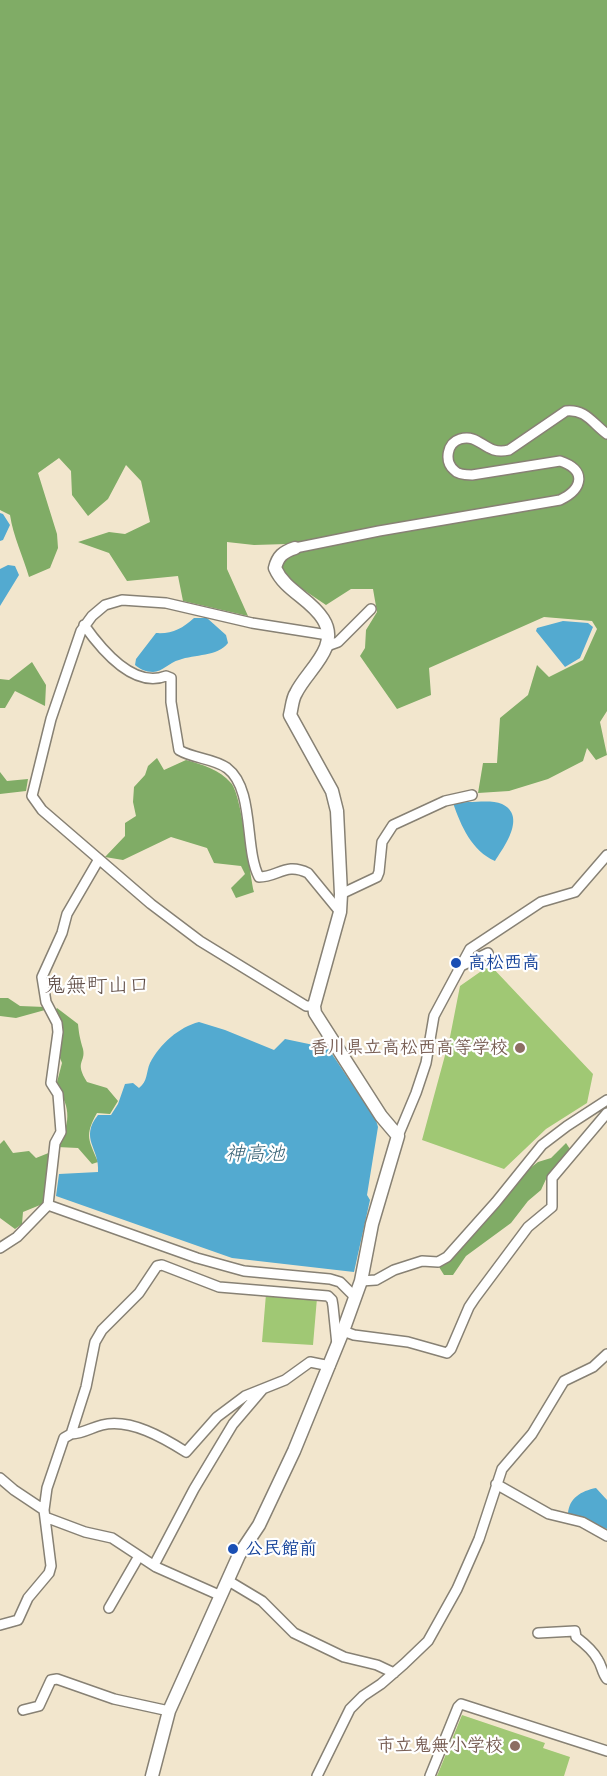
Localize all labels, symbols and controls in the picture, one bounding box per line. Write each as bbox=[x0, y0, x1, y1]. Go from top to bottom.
place label: 高松西高 bbox=[468, 952, 540, 974]
marker: 高松西高 bbox=[449, 956, 463, 970]
district label: 鬼無町山口 bbox=[45, 973, 149, 999]
place label: 香川県立高松西高等学校 bbox=[310, 1037, 508, 1059]
marker: 香川県立高松西高等学校 bbox=[513, 1041, 527, 1055]
water label: 神高池 bbox=[225, 1142, 285, 1166]
place label: 公民館前 bbox=[245, 1538, 317, 1560]
marker: 公民館前 bbox=[226, 1542, 240, 1556]
place label: 市立鬼無小学校 bbox=[377, 1735, 503, 1757]
marker: 市立鬼無小学校 bbox=[508, 1739, 522, 1753]

